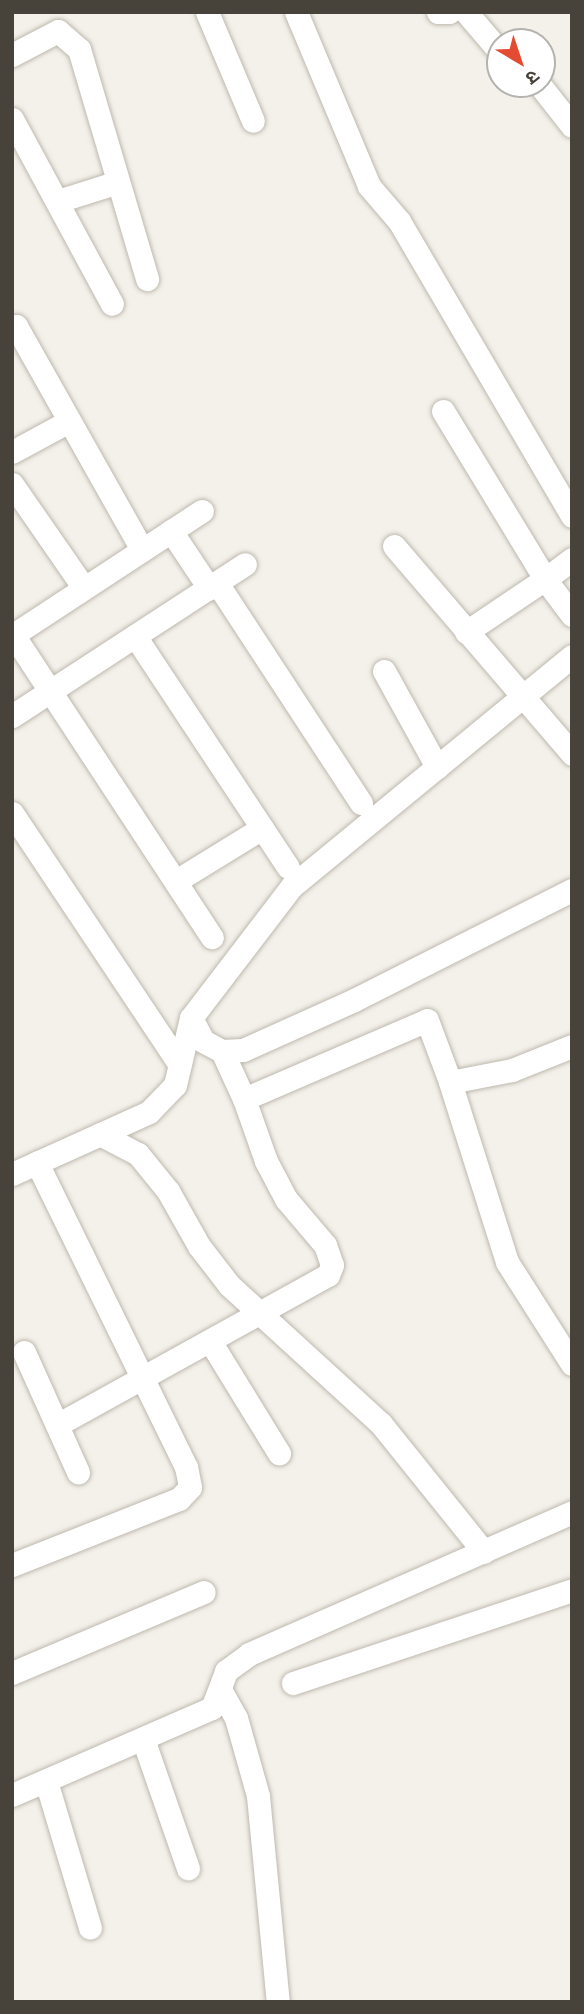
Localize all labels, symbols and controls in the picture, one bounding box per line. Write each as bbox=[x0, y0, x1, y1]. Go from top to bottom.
north arrow bbox=[486, 28, 556, 98]
text: उ bbox=[521, 65, 545, 91]

